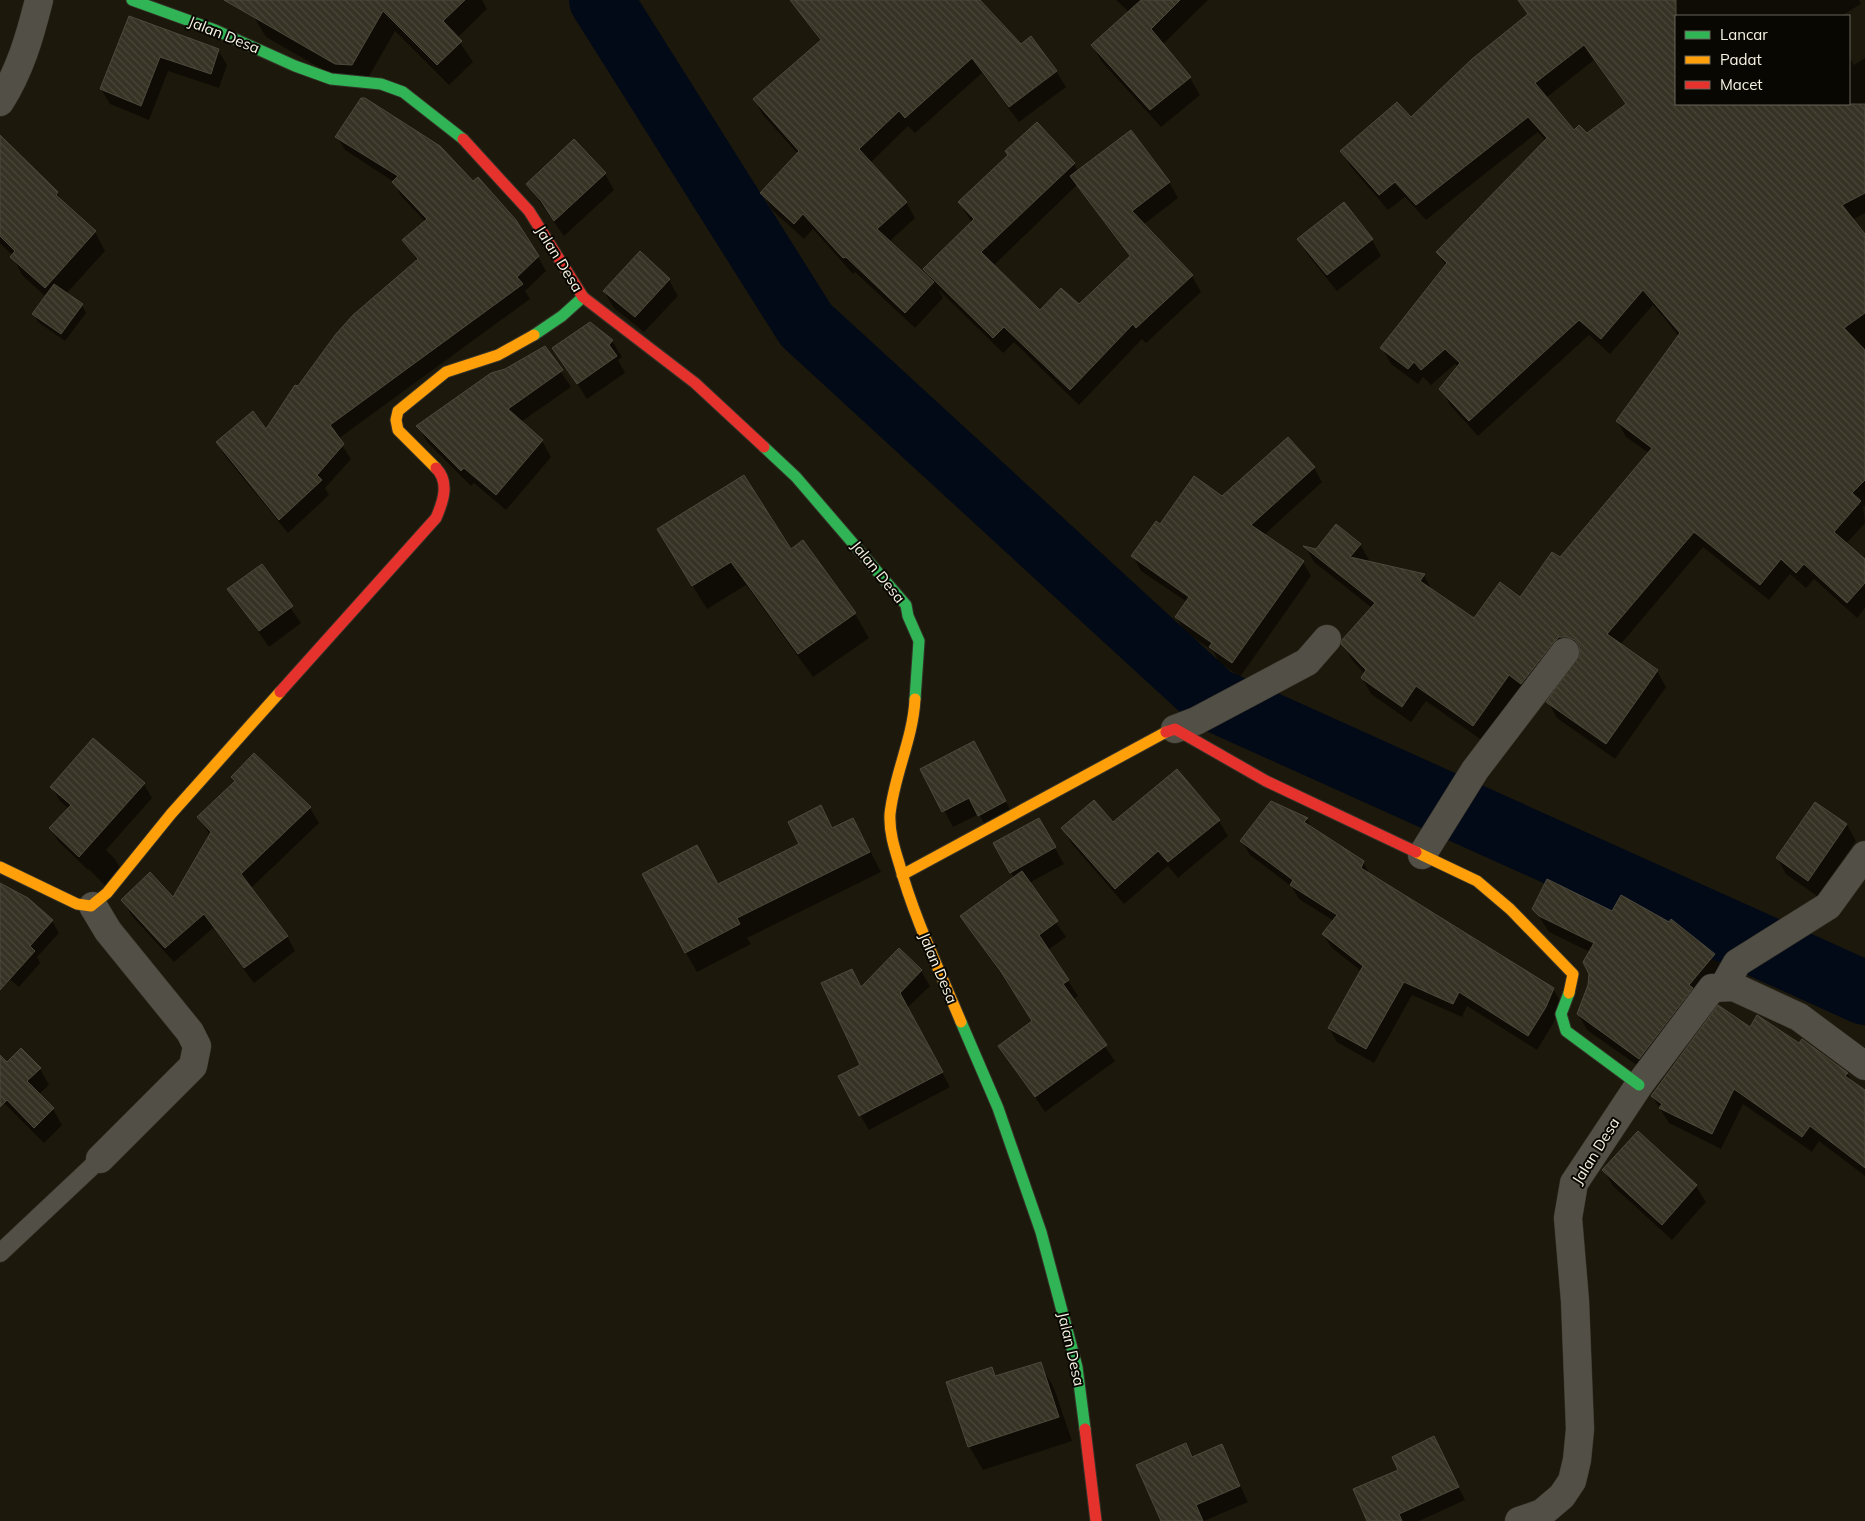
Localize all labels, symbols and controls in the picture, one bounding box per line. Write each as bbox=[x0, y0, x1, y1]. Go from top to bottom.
street label: Jalan Desa bbox=[186, 12, 263, 57]
legend bbox=[1675, 15, 1850, 105]
text: Lancar bbox=[1720, 25, 1768, 44]
text: Padat bbox=[1720, 50, 1762, 69]
text: Macet bbox=[1720, 75, 1763, 94]
street label: Jalan Desa bbox=[531, 222, 587, 296]
street label: Jalan Desa bbox=[847, 537, 909, 607]
street label: Jalan Desa bbox=[915, 930, 962, 1006]
street label: Jalan Desa bbox=[1568, 1114, 1624, 1188]
street label: Jalan Desa bbox=[1054, 1310, 1089, 1388]

